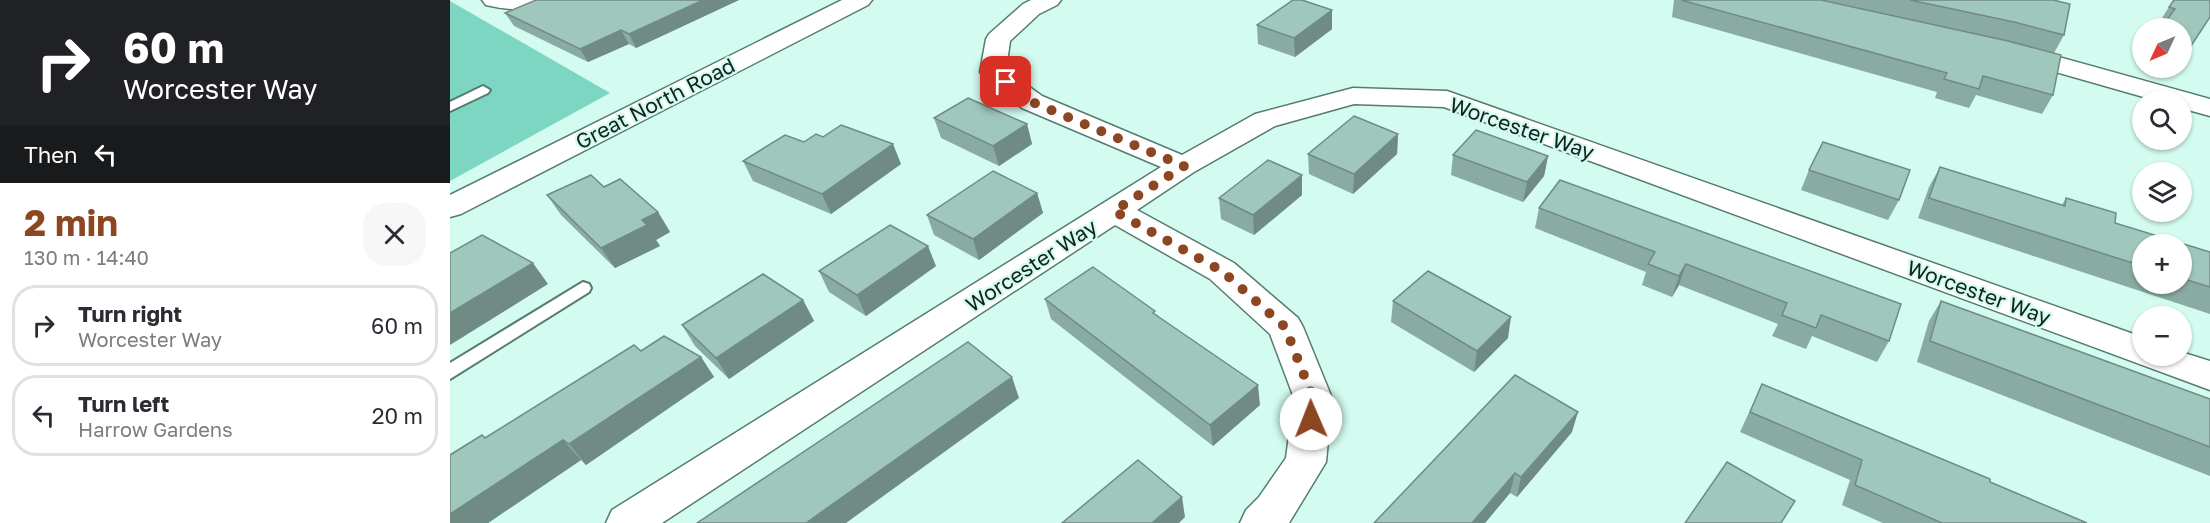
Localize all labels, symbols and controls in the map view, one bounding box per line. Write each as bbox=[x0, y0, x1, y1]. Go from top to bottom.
north arrow bbox=[2132, 18, 2192, 78]
map controls bbox=[2132, 18, 2192, 366]
text: 60 m bbox=[123, 22, 224, 72]
icon: right bbox=[24, 24, 102, 102]
street label: Great North Road bbox=[571, 52, 739, 154]
pin bbox=[980, 56, 1031, 107]
icon: arrive bbox=[989, 65, 1022, 98]
text: Worcester Way bbox=[123, 73, 317, 105]
button: search bbox=[2132, 90, 2192, 150]
street label: Worcester Way bbox=[1446, 91, 1598, 165]
icon: left bbox=[89, 138, 122, 171]
text: Then bbox=[24, 141, 77, 168]
button: layers bbox=[2132, 162, 2192, 222]
text: 2 min bbox=[24, 201, 118, 244]
button: close bbox=[363, 203, 426, 266]
street label: Worcester Way bbox=[961, 213, 1102, 317]
button: + bbox=[2132, 234, 2192, 294]
text: 130 m · 14:40 bbox=[24, 245, 149, 269]
street label: Worcester Way bbox=[1904, 254, 2055, 330]
text: Turn right bbox=[78, 300, 182, 327]
button: − bbox=[2132, 306, 2192, 366]
icon: right bbox=[27, 309, 60, 342]
text: 60 m bbox=[371, 312, 423, 339]
text: Worcester Way bbox=[78, 327, 222, 351]
position arrow bbox=[1279, 387, 1343, 451]
text: Turn left bbox=[78, 390, 169, 417]
icon: left bbox=[27, 399, 60, 432]
text: 20 m bbox=[372, 402, 423, 429]
text: Harrow Gardens bbox=[78, 417, 233, 441]

